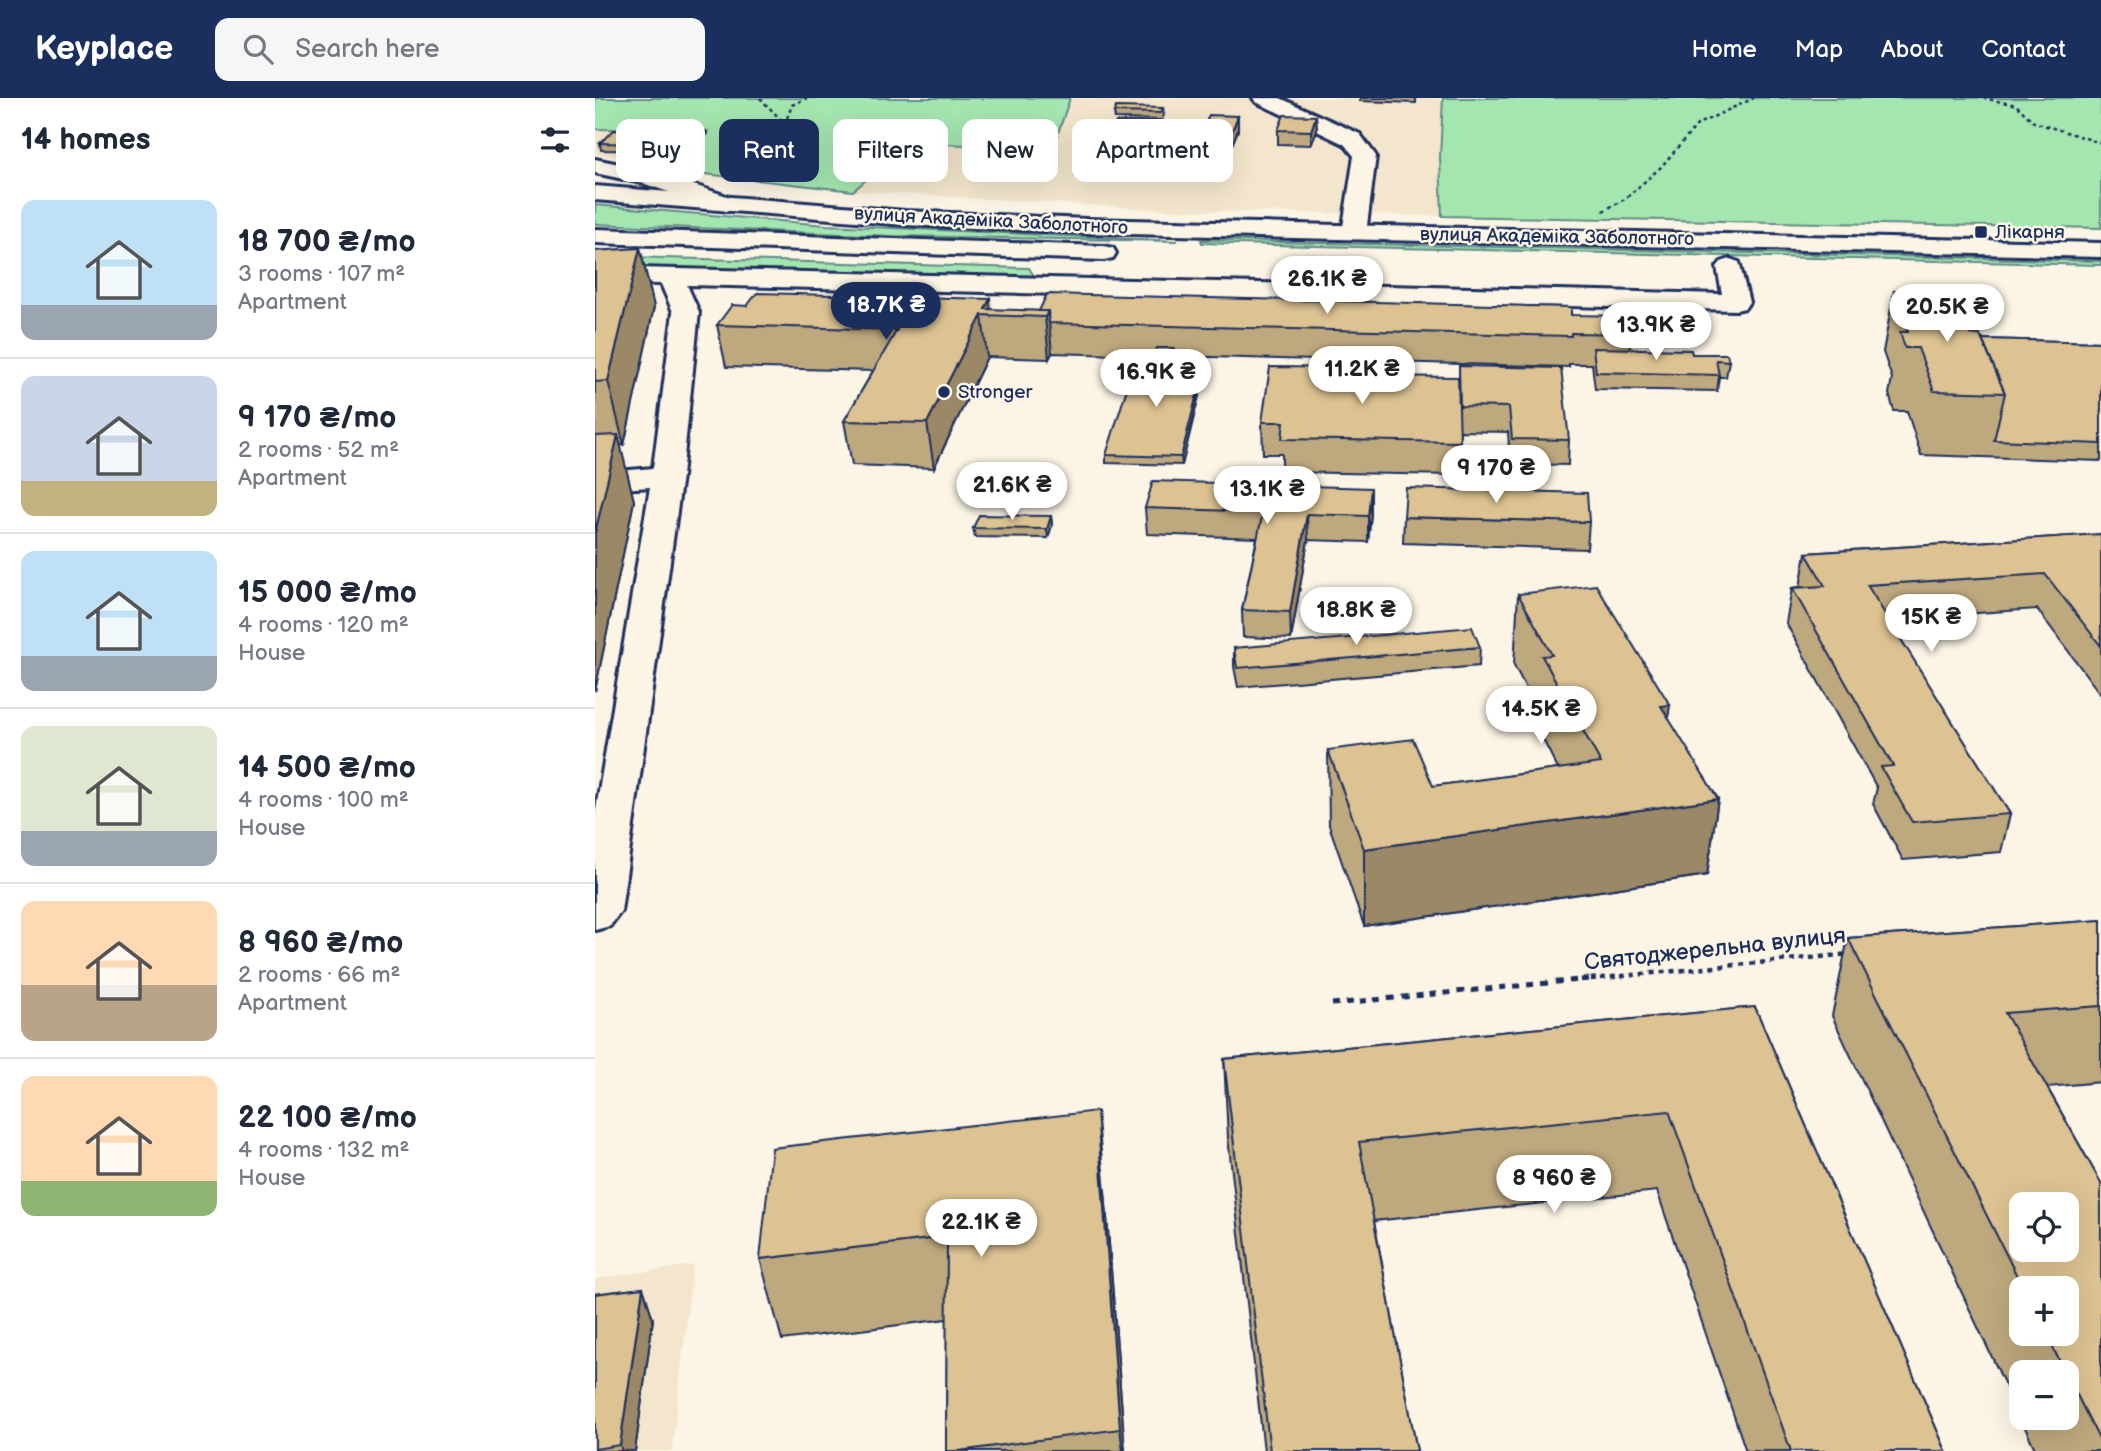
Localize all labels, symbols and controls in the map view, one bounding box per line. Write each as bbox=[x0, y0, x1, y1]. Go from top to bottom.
search box bbox=[215, 18, 705, 81]
text: Keyplace bbox=[35, 29, 173, 69]
icon: search bbox=[239, 30, 277, 68]
text: Search here bbox=[295, 34, 439, 65]
text: Home bbox=[1692, 35, 1757, 64]
text: Map bbox=[1795, 35, 1843, 64]
text: About bbox=[1881, 35, 1943, 64]
text: Contact bbox=[1981, 35, 2066, 64]
chip: Buy bbox=[616, 119, 705, 182]
chip: Rent bbox=[719, 119, 819, 182]
chip: Filters bbox=[833, 119, 948, 182]
chip: New bbox=[962, 119, 1058, 182]
chip: Apartment bbox=[1072, 119, 1233, 182]
icon: filters bbox=[536, 121, 574, 159]
text: 14 homes bbox=[21, 122, 150, 158]
street label: вулиця Академіка Заболотного bbox=[854, 202, 1129, 240]
place label: Лікарня bbox=[1994, 221, 2065, 244]
street label: вулиця Академіка Заболотного bbox=[1420, 223, 1694, 251]
text: 18 700 ₴/mo bbox=[238, 224, 416, 260]
marker: Лікарня bbox=[1973, 224, 1989, 240]
icon: home bbox=[77, 228, 161, 312]
pin: 26.1K ₴ bbox=[1262, 256, 1392, 316]
text: 3 rooms · 107 m² bbox=[238, 260, 405, 288]
text: 26.1K ₴ bbox=[1287, 265, 1367, 293]
pin: 18.7K ₴ bbox=[821, 282, 951, 342]
pin: 20.5K ₴ bbox=[1882, 285, 2012, 344]
text: Apartment bbox=[238, 288, 347, 316]
text: 18.7K ₴ bbox=[847, 291, 925, 319]
text: 20.5K ₴ bbox=[1905, 293, 1989, 321]
pin: 13.9K ₴ bbox=[1591, 302, 1721, 362]
text: 13.9K ₴ bbox=[1617, 311, 1695, 339]
pin: 11.2K ₴ bbox=[1297, 346, 1427, 406]
pin: 16.9K ₴ bbox=[1091, 350, 1221, 409]
text: 11.2K ₴ bbox=[1324, 355, 1400, 383]
text: 16.9K ₴ bbox=[1116, 358, 1196, 386]
place label: Stronger bbox=[958, 381, 1034, 404]
marker: Stronger bbox=[936, 384, 952, 400]
text: 9 170 ₴/mo bbox=[238, 400, 396, 436]
icon: home bbox=[77, 404, 161, 488]
text: 2 rooms · 52 m² bbox=[238, 436, 399, 464]
pin: 9 170 ₴ bbox=[1431, 446, 1561, 505]
text: 9 170 ₴ bbox=[1457, 454, 1535, 482]
pin: 21.6K ₴ bbox=[947, 462, 1077, 522]
text: Apartment bbox=[238, 464, 347, 492]
pin: 13.1K ₴ bbox=[1202, 466, 1332, 526]
text: 21.6K ₴ bbox=[972, 471, 1052, 499]
text: 13.1K ₴ bbox=[1229, 475, 1305, 503]
text: 15 000 ₴/mo bbox=[238, 575, 417, 611]
icon: home bbox=[77, 579, 161, 663]
pin: 18.8K ₴ bbox=[1291, 588, 1421, 647]
pin: 15K ₴ bbox=[1882, 594, 1980, 654]
text: 18.8K ₴ bbox=[1316, 596, 1396, 624]
text: 15K ₴ bbox=[1901, 603, 1961, 631]
text: 4 rooms · 120 m² bbox=[238, 611, 409, 639]
text: House bbox=[238, 639, 305, 667]
pin: 14.5K ₴ bbox=[1476, 686, 1606, 746]
text: 14.5K ₴ bbox=[1502, 695, 1580, 723]
text: 14 500 ₴/mo bbox=[238, 750, 416, 786]
icon: home bbox=[77, 754, 161, 838]
text: 4 rooms · 100 m² bbox=[238, 786, 409, 814]
text: House bbox=[238, 814, 305, 842]
street label: Святоджерельна вулиця bbox=[1583, 921, 1847, 977]
text: 8 960 ₴/mo bbox=[238, 925, 403, 961]
icon: home bbox=[77, 929, 161, 1013]
text: 2 rooms · 66 m² bbox=[238, 961, 400, 989]
text: Apartment bbox=[238, 989, 347, 1017]
text: 22 100 ₴/mo bbox=[238, 1100, 417, 1136]
icon: home bbox=[77, 1104, 161, 1188]
text: 4 rooms · 132 m² bbox=[238, 1136, 409, 1164]
pin: 8 960 ₴ bbox=[1489, 1156, 1619, 1215]
text: House bbox=[238, 1164, 305, 1192]
text: 8 960 ₴ bbox=[1512, 1164, 1596, 1192]
map controls bbox=[2009, 1192, 2079, 1430]
button: locate bbox=[2009, 1192, 2079, 1262]
pin: 22.1K ₴ bbox=[916, 1200, 1046, 1259]
text: 22.1K ₴ bbox=[941, 1208, 1021, 1236]
button: + bbox=[2009, 1276, 2079, 1346]
button: − bbox=[2009, 1360, 2079, 1430]

